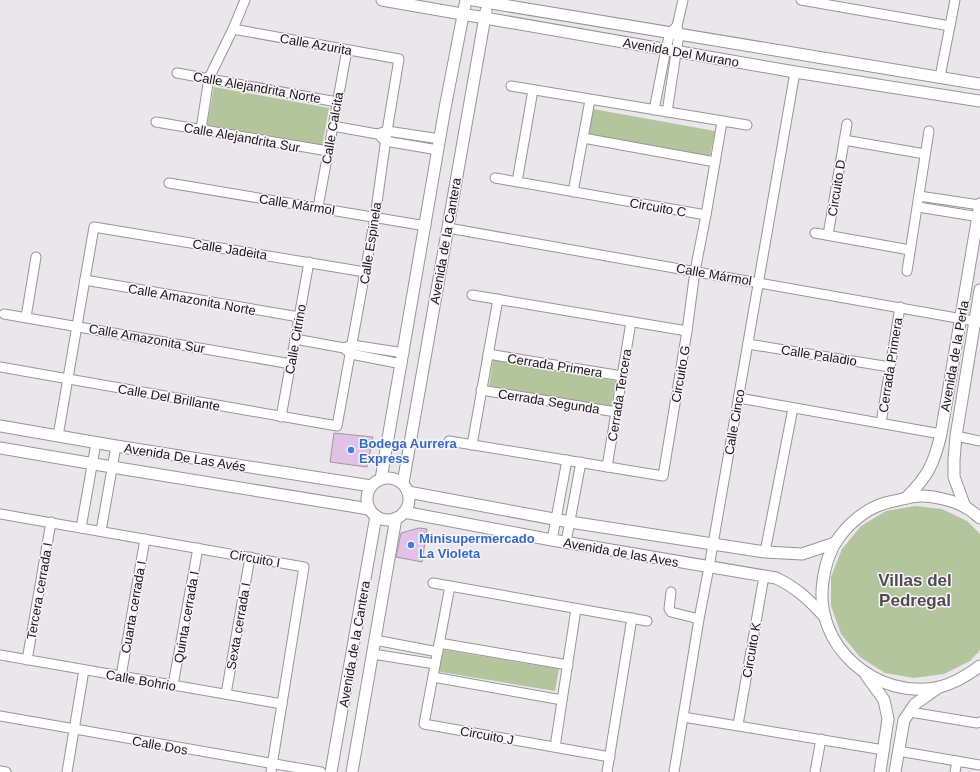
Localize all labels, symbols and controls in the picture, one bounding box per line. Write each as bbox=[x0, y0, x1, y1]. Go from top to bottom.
street label: Calle Azurita bbox=[279, 31, 354, 58]
street label: Avenida Del Murano bbox=[622, 35, 740, 70]
street label: Calle Alejandrita Norte bbox=[192, 69, 322, 106]
street label: Calle Calcita bbox=[319, 90, 346, 165]
street label: Calle Alejandrita Sur bbox=[183, 120, 302, 155]
street label: Circuito D bbox=[825, 159, 848, 217]
street label: Avenida de la Cantera bbox=[427, 176, 464, 306]
street label: Calle Mármol bbox=[258, 191, 336, 218]
street label: Circuito C bbox=[629, 195, 687, 220]
street label: Calle Espinela bbox=[357, 200, 385, 285]
street label: Calle Jadeita bbox=[192, 236, 269, 263]
street label: Calle Mármol bbox=[675, 260, 753, 289]
street label: Calle Amazonita Norte bbox=[127, 281, 257, 318]
street label: Avenida de la Perla bbox=[937, 299, 972, 413]
street label: Calle Citrino bbox=[282, 303, 309, 375]
street label: Cerrada Primera bbox=[876, 316, 906, 414]
street label: Calle Amazonita Sur bbox=[88, 321, 207, 356]
street label: Calle Paladio bbox=[780, 342, 858, 369]
street label: Circuito G bbox=[668, 344, 693, 404]
street label: Cerrada Tercera bbox=[605, 347, 634, 443]
street label: Cerrada Primera bbox=[506, 351, 604, 381]
street label: Calle Del Brillante bbox=[117, 381, 221, 414]
street label: Cerrada Segunda bbox=[497, 386, 602, 417]
street label: Calle Cinco bbox=[721, 388, 748, 456]
place label: Bodega Aurrera Express bbox=[359, 436, 458, 466]
street label: Avenida De Las Avés bbox=[123, 440, 247, 475]
marker: Bodega Aurrera Express bbox=[346, 445, 356, 455]
place label: Minisupermercado La Violeta bbox=[419, 531, 535, 561]
street label: Avenida de las Aves bbox=[562, 535, 680, 570]
marker: Minisupermercado La Violeta bbox=[406, 540, 416, 550]
street label: Tercera cerrada I bbox=[24, 541, 55, 641]
street label: Circuito I bbox=[228, 547, 281, 570]
street label: Cuarta cerrada I bbox=[118, 560, 149, 655]
street label: Quinta cerrada I bbox=[171, 570, 202, 664]
district label: Villas del Pedregal bbox=[878, 571, 952, 610]
street label: Avenida de la Cantera bbox=[336, 579, 373, 709]
street label: Sexta cerrada I bbox=[223, 581, 254, 671]
street label: Circuito K bbox=[739, 621, 764, 679]
street label: Calle Bohrio bbox=[105, 667, 177, 694]
street label: Circuito J bbox=[459, 723, 515, 748]
street label: Calle Dos bbox=[131, 733, 189, 758]

